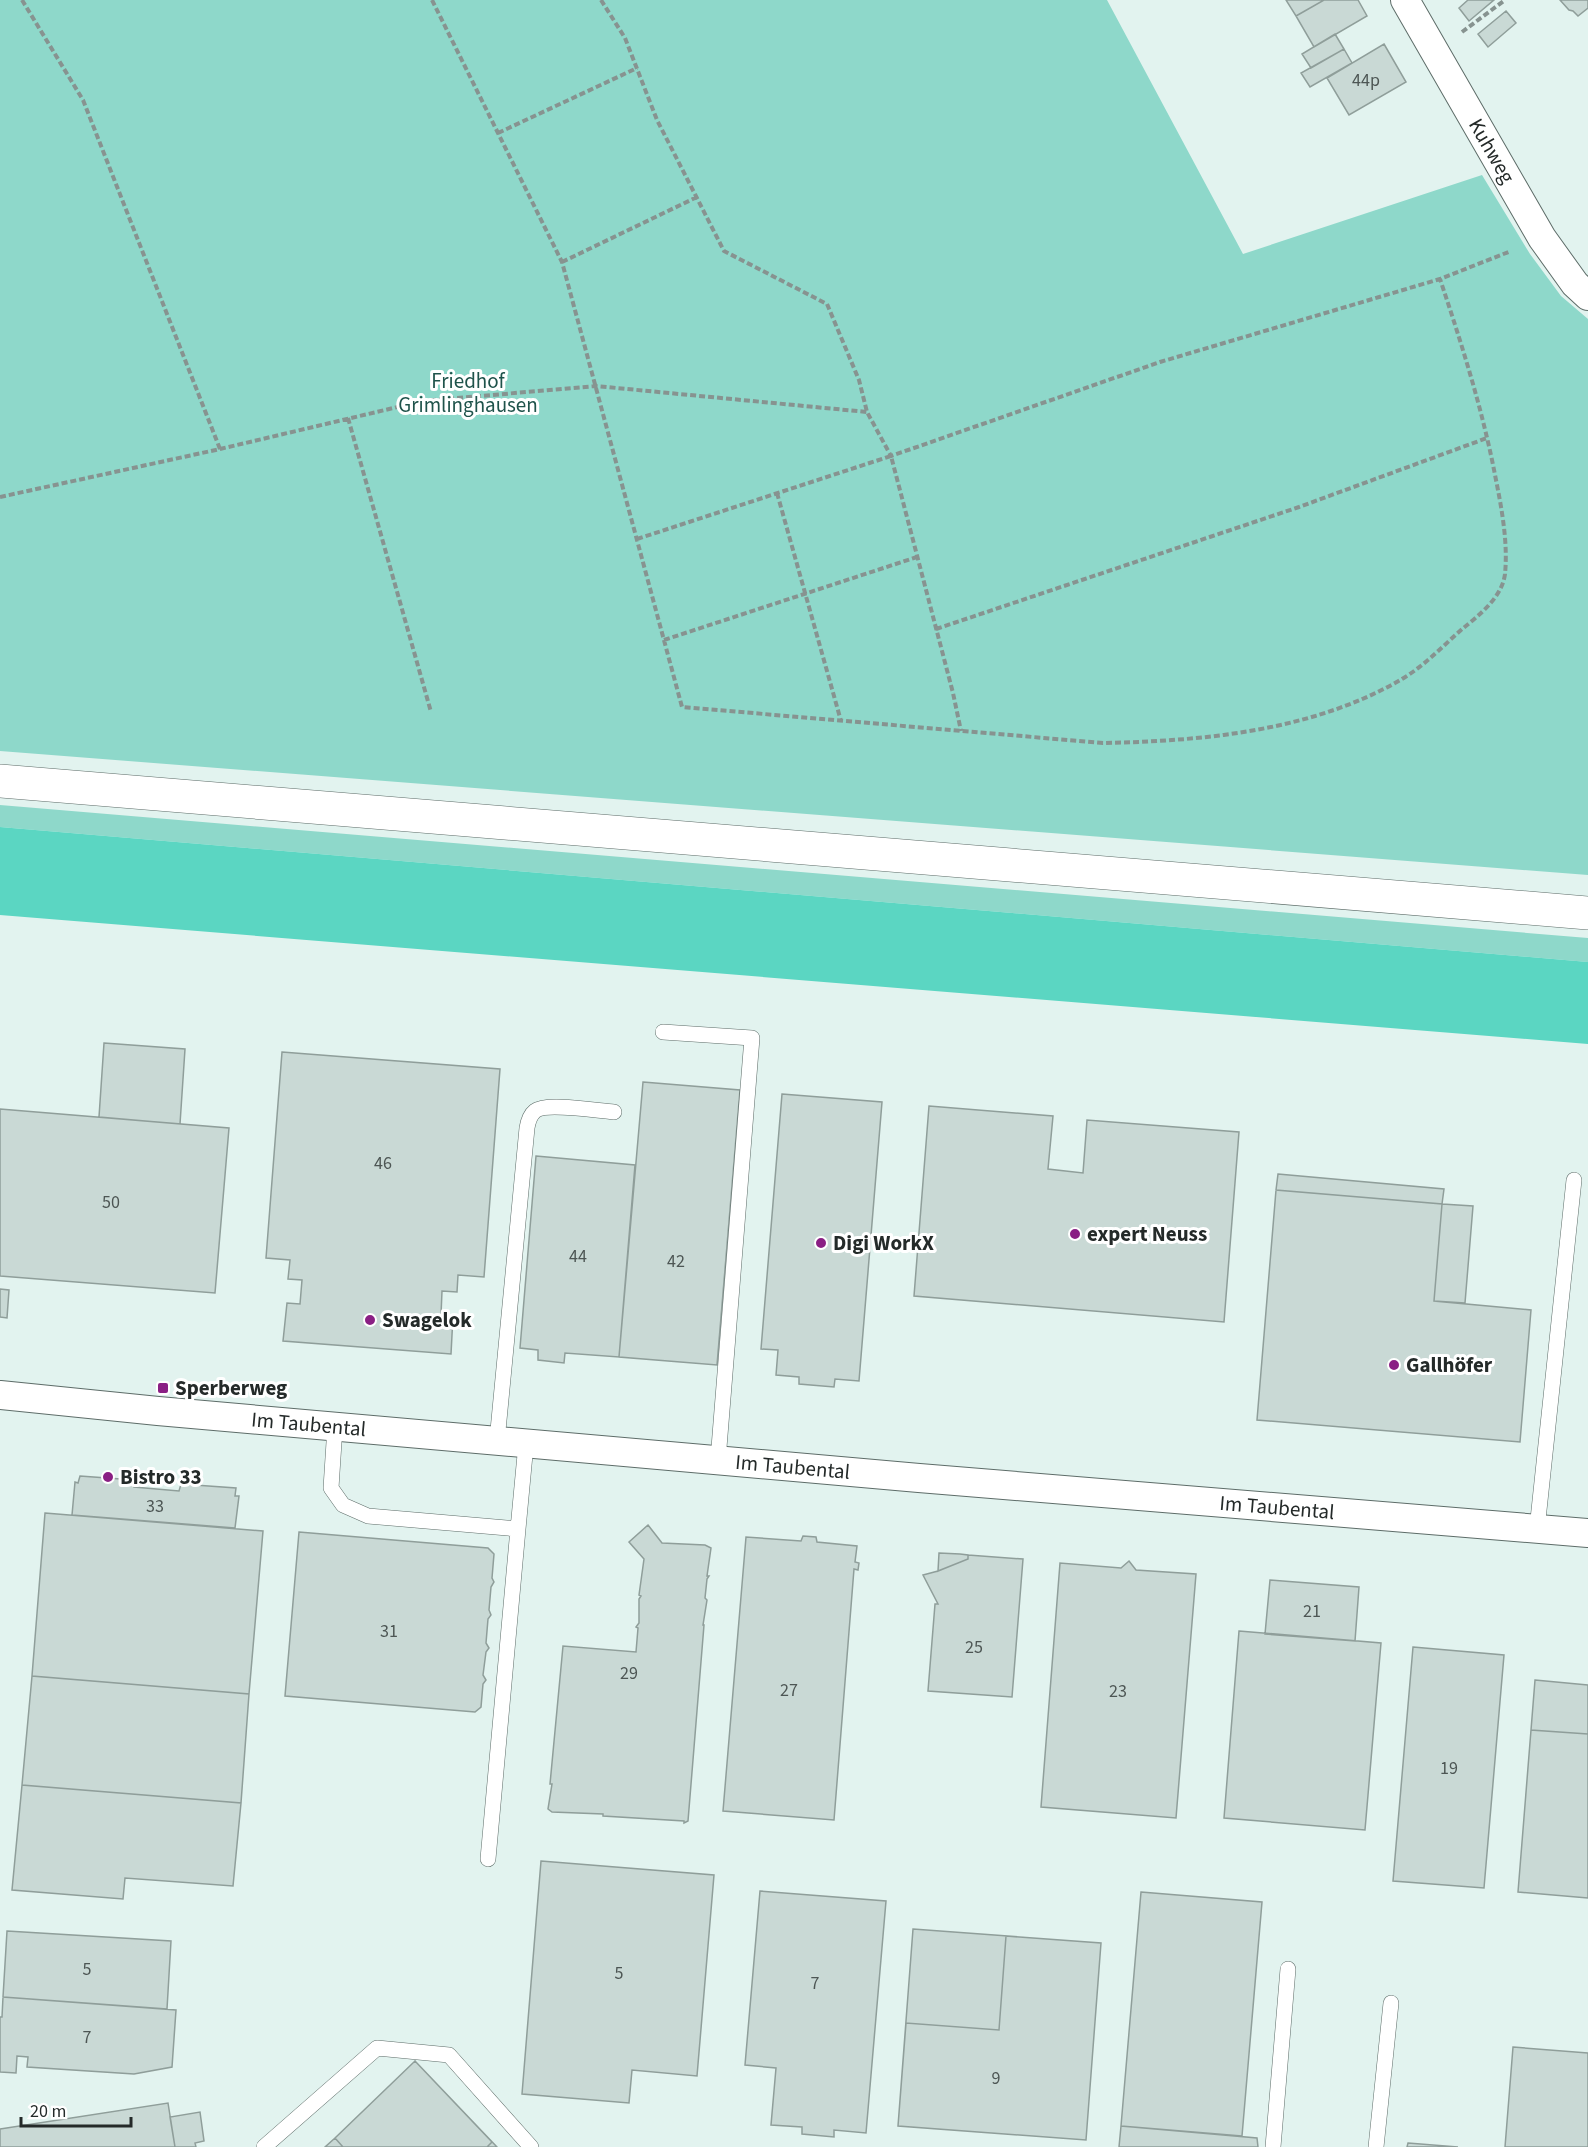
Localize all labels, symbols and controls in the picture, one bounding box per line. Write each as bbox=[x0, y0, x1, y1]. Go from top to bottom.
house number: 44p bbox=[1352, 68, 1380, 93]
street label: Kuhweg bbox=[1461, 113, 1523, 189]
park label: Friedhof Grimlinghausen bbox=[398, 366, 538, 420]
house number: 46 bbox=[374, 1151, 392, 1176]
house number: 50 bbox=[102, 1190, 120, 1215]
place label: expert Neuss bbox=[1087, 1219, 1207, 1249]
marker: expert Neuss bbox=[1068, 1227, 1082, 1241]
place label: Digi WorkX bbox=[833, 1228, 934, 1258]
marker: Digi WorkX bbox=[814, 1236, 828, 1250]
house number: 44 bbox=[569, 1244, 587, 1269]
house number: 42 bbox=[667, 1249, 685, 1274]
place label: Swagelok bbox=[382, 1305, 472, 1335]
marker: Swagelok bbox=[363, 1313, 377, 1327]
place label: Gallhöfer bbox=[1406, 1350, 1493, 1380]
marker: Gallhöfer bbox=[1387, 1358, 1401, 1372]
place label: Sperberweg bbox=[175, 1373, 287, 1403]
marker: Sperberweg bbox=[156, 1381, 170, 1395]
street label: Im Taubental bbox=[250, 1404, 367, 1444]
street label: Im Taubental bbox=[734, 1447, 851, 1487]
place label: Bistro 33 bbox=[120, 1462, 202, 1492]
marker: Bistro 33 bbox=[101, 1470, 115, 1484]
street label: Im Taubental bbox=[1218, 1488, 1336, 1527]
house number: 33 bbox=[146, 1494, 164, 1519]
house number: 21 bbox=[1303, 1599, 1321, 1624]
house number: 31 bbox=[380, 1619, 398, 1644]
house number: 25 bbox=[965, 1635, 983, 1660]
house number: 29 bbox=[620, 1661, 638, 1686]
house number: 27 bbox=[780, 1678, 798, 1703]
house number: 23 bbox=[1109, 1679, 1127, 1704]
house number: 19 bbox=[1440, 1756, 1458, 1781]
house number: 5 bbox=[83, 1957, 92, 1982]
house number: 5 bbox=[615, 1961, 624, 1986]
house number: 7 bbox=[811, 1971, 820, 1996]
house number: 7 bbox=[83, 2025, 92, 2050]
house number: 9 bbox=[992, 2066, 1001, 2091]
scale bar bbox=[21, 2090, 130, 2128]
text: 20 m bbox=[30, 2099, 66, 2124]

